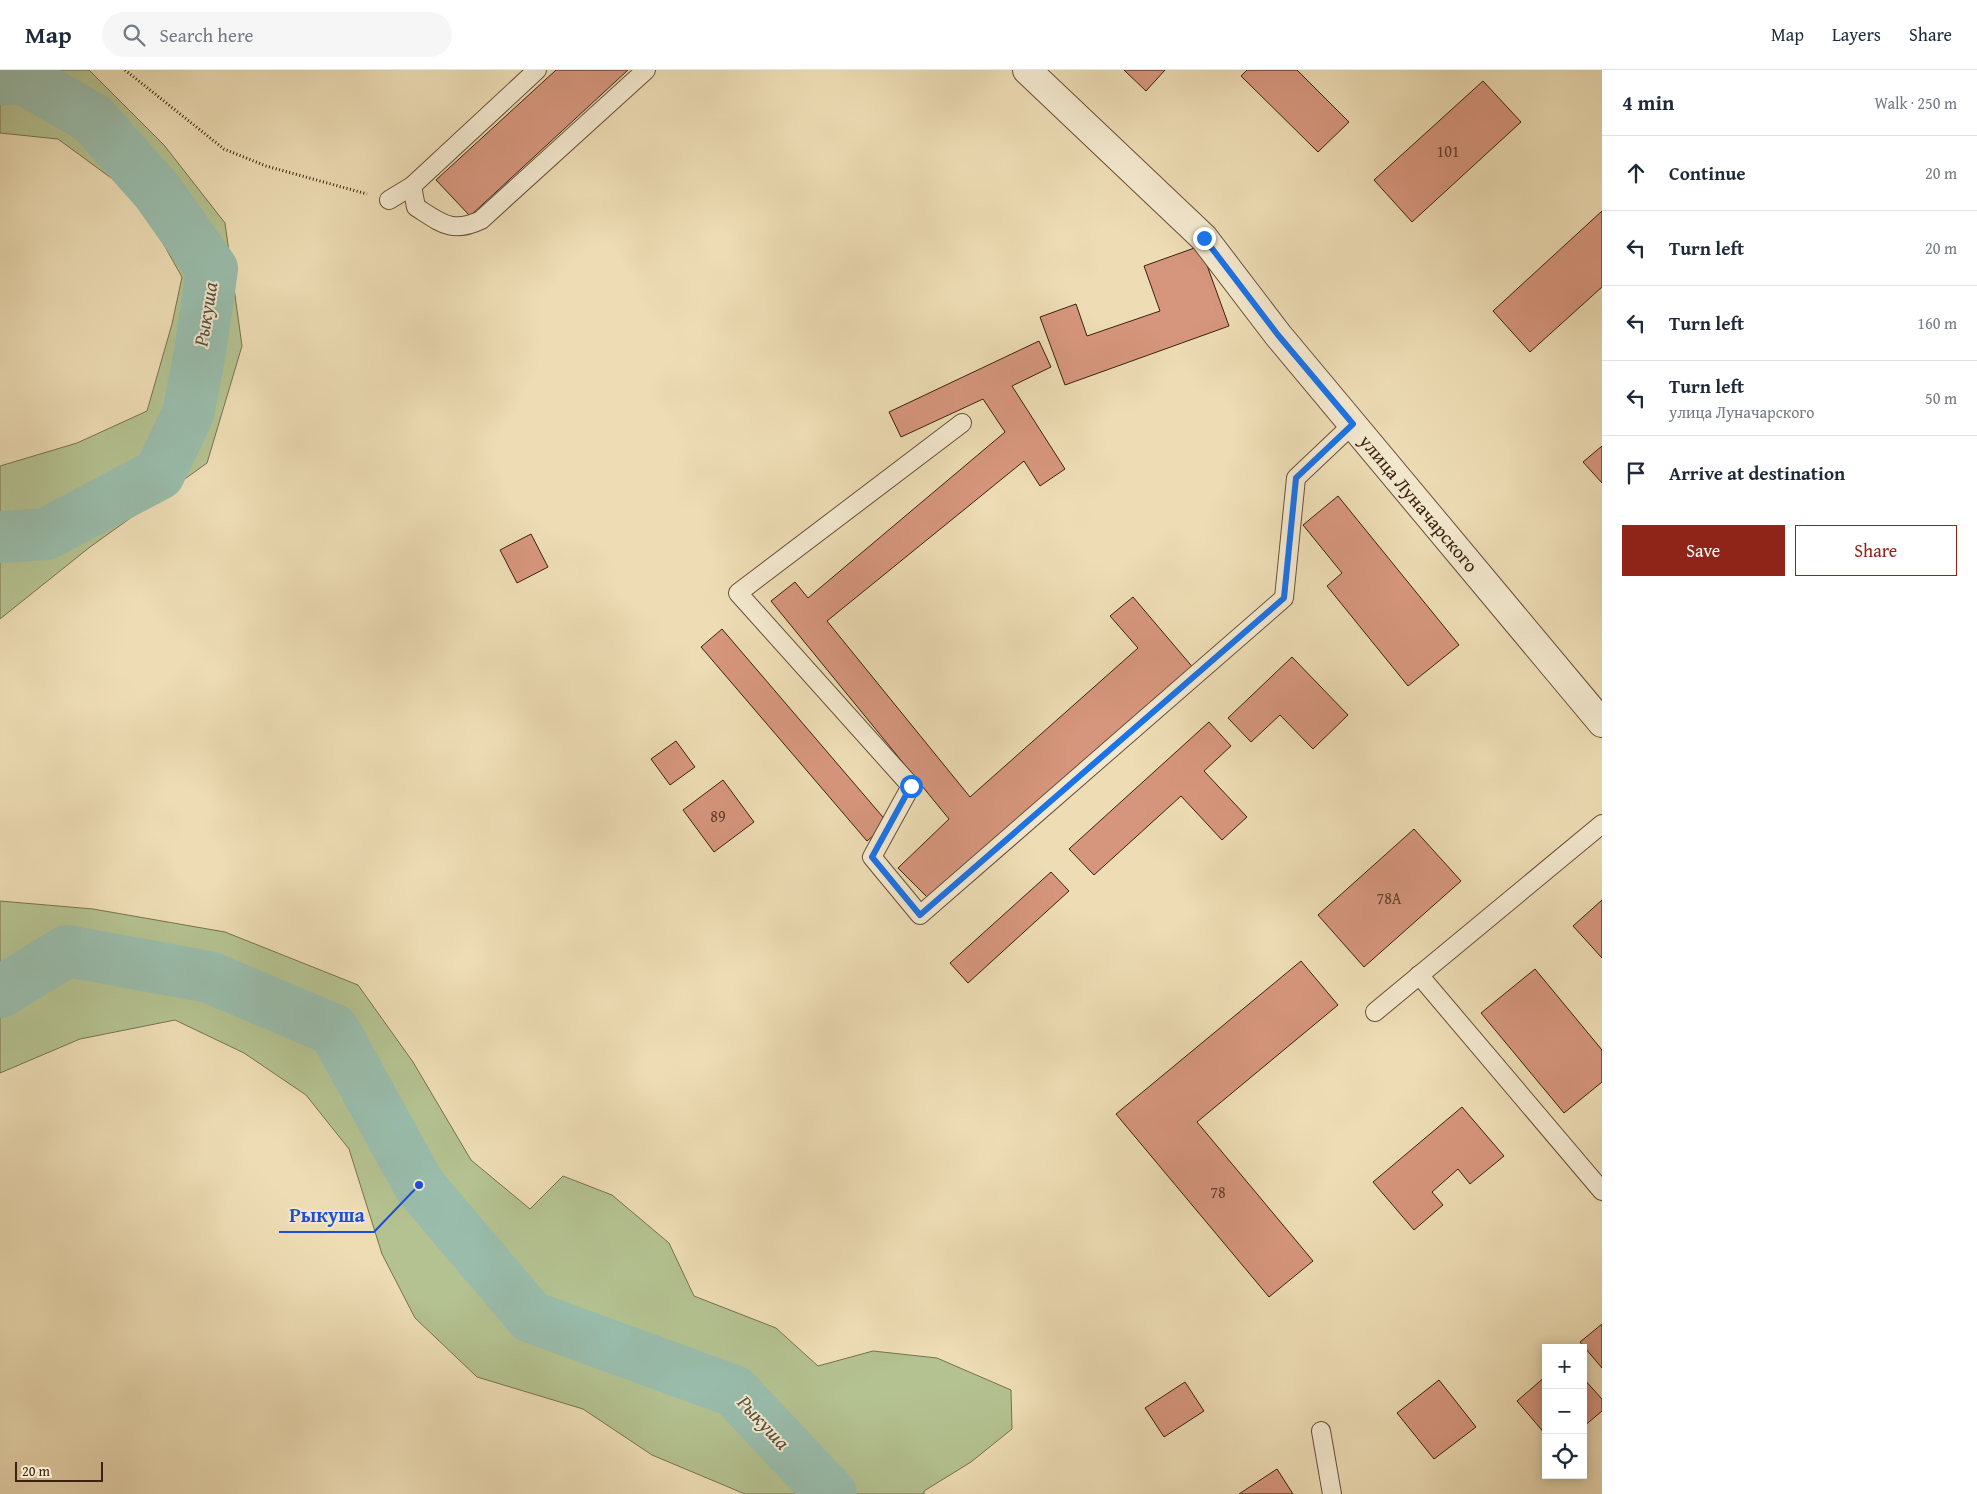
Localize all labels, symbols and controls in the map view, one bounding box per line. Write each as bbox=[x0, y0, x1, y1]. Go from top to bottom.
search box bbox=[102, 12, 452, 57]
text: Map bbox=[25, 17, 72, 52]
icon: search bbox=[120, 21, 148, 49]
text: Search here bbox=[160, 21, 253, 49]
text: Map bbox=[1771, 21, 1804, 48]
text: Layers bbox=[1832, 21, 1881, 48]
text: Share bbox=[1909, 21, 1952, 48]
text: 4 min bbox=[1622, 87, 1674, 118]
text: Walk · 250 m bbox=[1874, 91, 1957, 115]
house number: 101 bbox=[1436, 139, 1460, 163]
icon: ahead bbox=[1622, 159, 1650, 187]
text: Continue bbox=[1669, 159, 1746, 187]
text: 20 m bbox=[1925, 161, 1957, 185]
route end bbox=[1193, 227, 1216, 250]
icon: left bbox=[1622, 234, 1650, 262]
text: Turn left bbox=[1669, 234, 1744, 262]
text: 20 m bbox=[1925, 236, 1957, 260]
water label: Рыкуша bbox=[185, 279, 225, 349]
icon: left bbox=[1622, 309, 1650, 337]
text: Turn left bbox=[1669, 309, 1744, 337]
text: 160 m bbox=[1917, 311, 1957, 335]
text: Turn left bbox=[1669, 372, 1744, 400]
icon: left bbox=[1622, 384, 1650, 412]
text: 50 m bbox=[1925, 386, 1957, 410]
text: улица Луначарского bbox=[1669, 400, 1814, 424]
street label: улица Луначарского bbox=[1352, 427, 1485, 578]
icon: arrive bbox=[1622, 459, 1650, 487]
text: Arrive at destination bbox=[1669, 459, 1845, 487]
button: Save bbox=[1622, 525, 1785, 576]
button: Share bbox=[1795, 525, 1957, 576]
route start bbox=[900, 775, 923, 798]
house number: 89 bbox=[710, 804, 726, 828]
house number: 78А bbox=[1376, 886, 1402, 910]
house number: 78 bbox=[1210, 1180, 1226, 1204]
callout: Рыкуша bbox=[279, 1197, 374, 1232]
text: Рыкуша bbox=[289, 1200, 366, 1229]
map controls bbox=[1542, 1344, 1587, 1479]
button: + bbox=[1542, 1344, 1587, 1389]
water label: Рыкуша bbox=[731, 1388, 797, 1456]
button: − bbox=[1542, 1389, 1587, 1434]
button: locate bbox=[1542, 1434, 1587, 1479]
scale bar bbox=[15, 1459, 102, 1482]
text: 20 m bbox=[22, 1461, 50, 1481]

